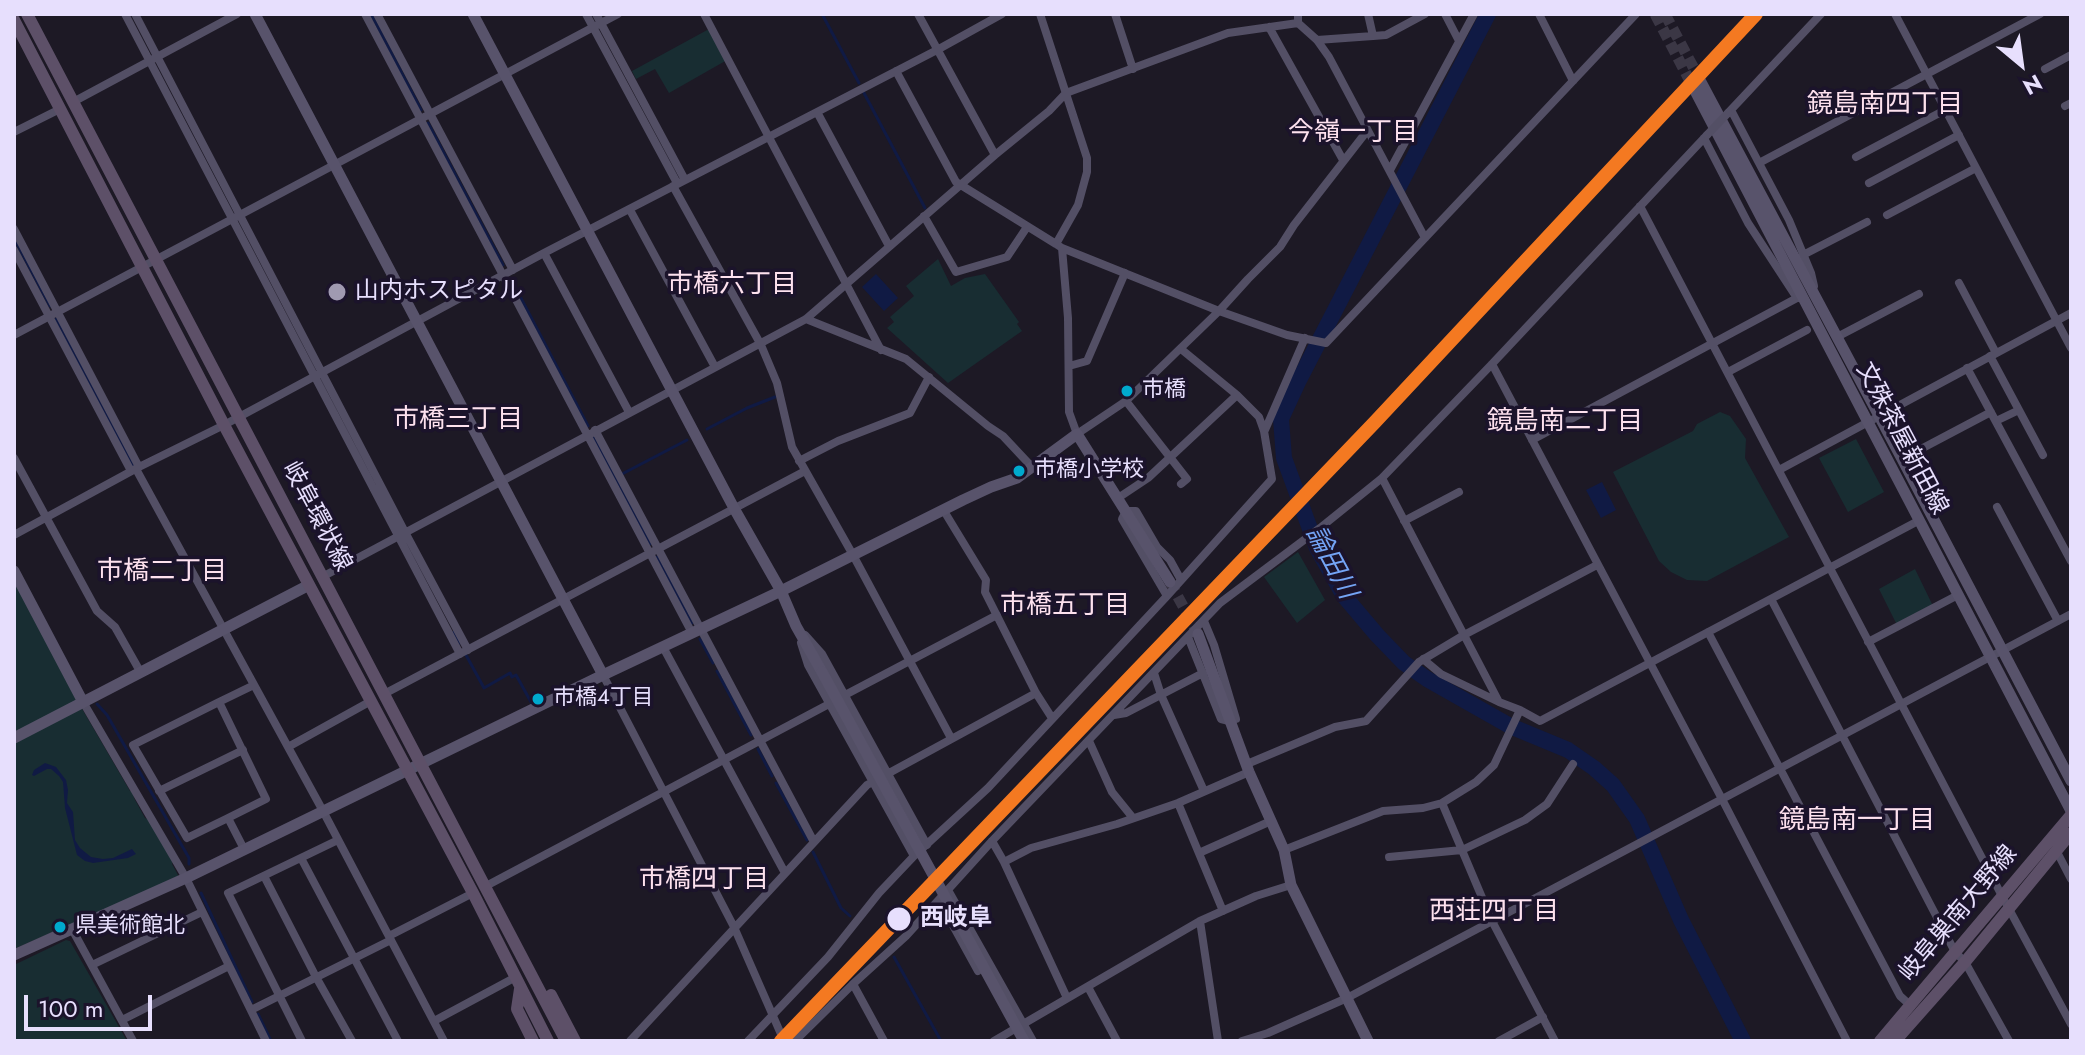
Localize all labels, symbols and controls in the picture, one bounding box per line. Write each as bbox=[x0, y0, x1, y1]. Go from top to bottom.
north arrow bbox=[1981, 24, 2061, 104]
text: N bbox=[2017, 67, 2048, 103]
district label: 鏡島南四丁目 bbox=[1807, 90, 1963, 122]
district label: 今嶺一丁目 bbox=[1288, 118, 1418, 150]
district label: 市橋六丁目 bbox=[667, 270, 797, 302]
place label: 山内ホスピタル bbox=[355, 278, 523, 306]
marker: 山内ホスピタル bbox=[326, 281, 348, 303]
street label: 文殊茶屋新田線 bbox=[1849, 358, 1953, 520]
place label: 市橋 bbox=[1142, 378, 1186, 404]
marker: 市橋 bbox=[1119, 383, 1135, 399]
district label: 市橋三丁目 bbox=[393, 405, 523, 437]
district label: 鏡島南二丁目 bbox=[1487, 407, 1643, 439]
street label: 岐阜環状線 bbox=[275, 457, 357, 577]
place label: 市橋小学校 bbox=[1034, 458, 1144, 484]
marker: 市橋小学校 bbox=[1011, 463, 1027, 479]
water label: 論田川 bbox=[1298, 521, 1362, 605]
district label: 市橋二丁目 bbox=[97, 557, 227, 589]
district label: 市橋五丁目 bbox=[1000, 591, 1130, 623]
place label: 市橋4丁目 bbox=[553, 686, 654, 712]
marker: 市橋4丁目 bbox=[530, 691, 546, 707]
district label: 鏡島南一丁目 bbox=[1779, 806, 1935, 838]
street label: 岐阜巣南大野線 bbox=[1894, 840, 2024, 988]
district label: 市橋四丁目 bbox=[639, 865, 769, 897]
district label: 西荘四丁目 bbox=[1429, 897, 1559, 929]
marker: 西岐阜 bbox=[885, 905, 913, 933]
place label: 西岐阜 bbox=[920, 905, 992, 933]
place label: 県美術館北 bbox=[75, 914, 185, 940]
marker: 県美術館北 bbox=[52, 919, 68, 935]
scale bar bbox=[28, 979, 156, 1029]
text: 100 m bbox=[38, 991, 104, 1026]

